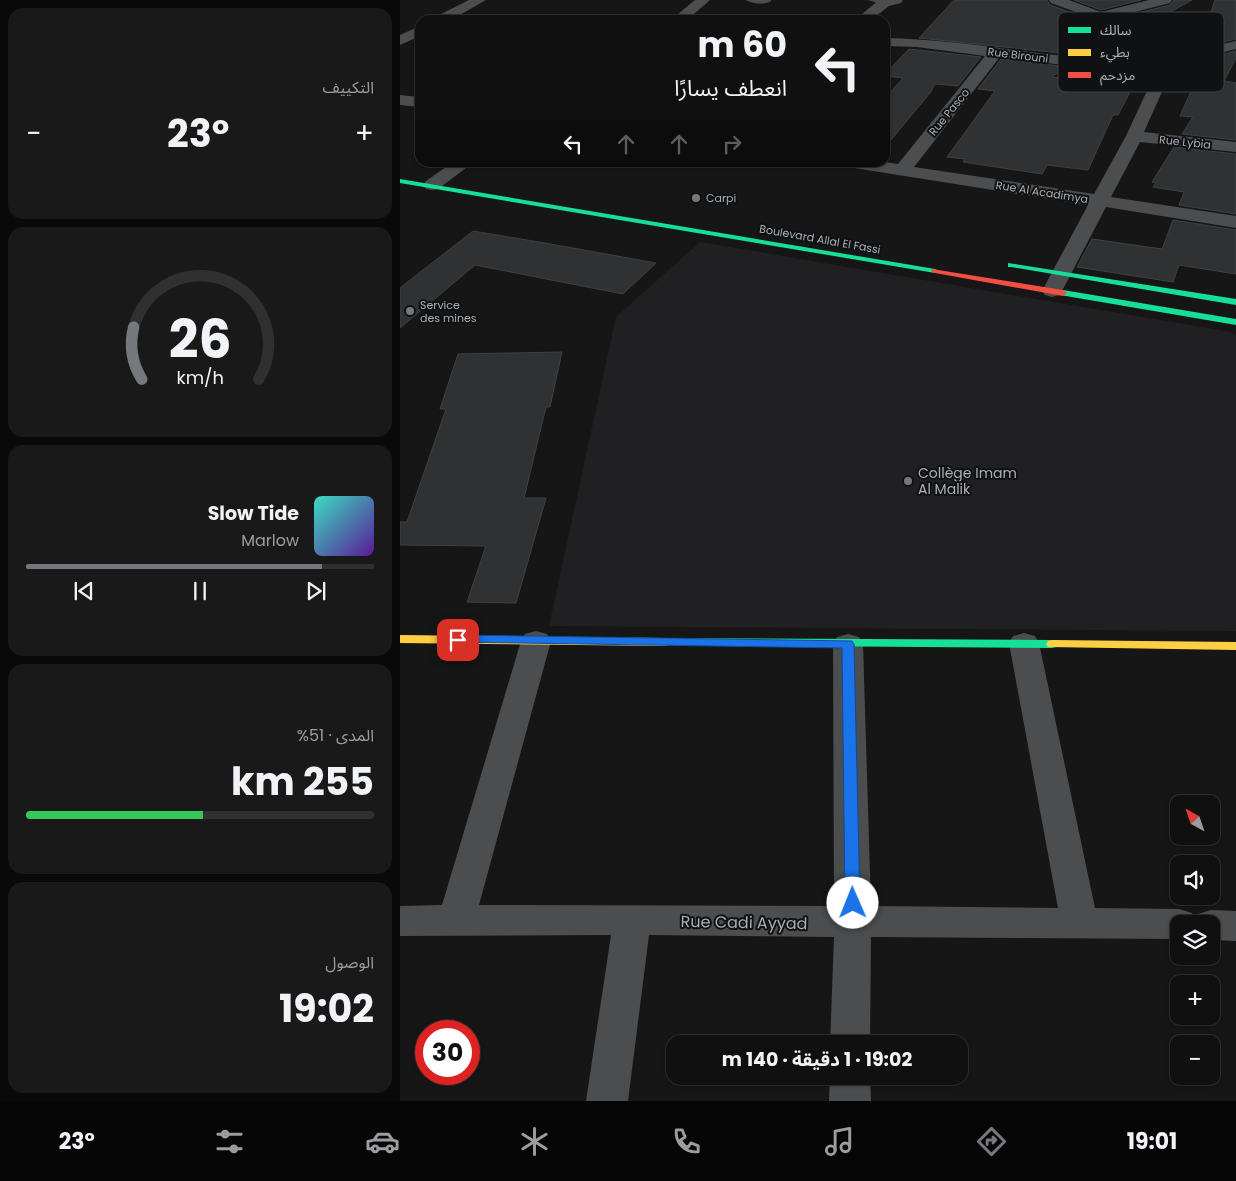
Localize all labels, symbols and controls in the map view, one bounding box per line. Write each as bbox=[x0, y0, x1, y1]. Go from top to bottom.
legend bbox=[1058, 12, 1224, 92]
text: 60 m bbox=[697, 20, 787, 69]
text: سالك bbox=[1100, 20, 1132, 40]
icon: left bbox=[805, 35, 870, 100]
text: بطيء bbox=[1100, 42, 1130, 63]
street label: Rue Birouni bbox=[987, 43, 1049, 67]
text: مزدحم bbox=[1100, 65, 1135, 86]
text: انعطف يسارًا bbox=[674, 73, 787, 104]
text: التكييف bbox=[322, 76, 374, 99]
street label: Rue Pasco bbox=[925, 85, 973, 139]
text: 23° bbox=[167, 107, 229, 160]
text: − bbox=[26, 114, 41, 153]
text: + bbox=[355, 114, 374, 153]
icon: left bbox=[559, 130, 587, 158]
icon: ahead bbox=[612, 130, 640, 158]
icon: ahead bbox=[665, 130, 693, 158]
icon: right bbox=[718, 130, 746, 158]
street label: Rue Lybia bbox=[1158, 131, 1212, 153]
street label: Rue Al Acadimya bbox=[995, 177, 1089, 207]
place label: Carpi bbox=[706, 190, 736, 206]
marker: Carpi bbox=[690, 192, 702, 204]
street label: Boulevard Allal El Fassi bbox=[758, 220, 882, 258]
place label: Service des mines bbox=[420, 297, 477, 326]
text: 26 bbox=[169, 303, 231, 376]
marker: Service des mines bbox=[404, 305, 416, 317]
text: km/h bbox=[176, 365, 224, 390]
place label: Collège Imam Al Malik bbox=[918, 463, 1017, 499]
marker: Collège Imam Al Malik bbox=[902, 475, 914, 487]
text: Slow Tide bbox=[208, 500, 299, 527]
text: Marlow bbox=[241, 529, 299, 552]
icon: previous bbox=[70, 577, 98, 605]
icon: pause bbox=[186, 577, 214, 605]
icon: next bbox=[302, 577, 330, 605]
pin bbox=[437, 619, 479, 661]
icon: arrive bbox=[444, 626, 472, 654]
text: المدى · 51% bbox=[297, 724, 374, 747]
text: 255 km bbox=[231, 755, 374, 808]
north arrow bbox=[1170, 795, 1220, 845]
map controls bbox=[1170, 795, 1220, 1085]
button: sound bbox=[1170, 855, 1220, 905]
position arrow bbox=[826, 876, 878, 928]
street label: Rue Cadi Ayyad bbox=[680, 910, 808, 935]
button: layers bbox=[1170, 915, 1220, 965]
text: الوصول bbox=[325, 951, 374, 974]
button: + bbox=[1170, 975, 1220, 1025]
text: 19:02 bbox=[279, 982, 374, 1035]
speed limit sign: 30 bbox=[415, 1020, 480, 1085]
button: − bbox=[1170, 1035, 1220, 1085]
text: 19:02 · 1 دقيقة · 140 m bbox=[722, 1046, 912, 1073]
icon: filters bbox=[212, 1124, 247, 1159]
icon: car bbox=[365, 1124, 400, 1159]
icon: climate bbox=[517, 1124, 552, 1159]
icon: phone bbox=[669, 1124, 704, 1159]
icon: music bbox=[822, 1124, 857, 1159]
icon: directions bbox=[974, 1124, 1009, 1159]
text: 23° bbox=[59, 1126, 95, 1157]
text: 19:01 bbox=[1127, 1126, 1177, 1157]

